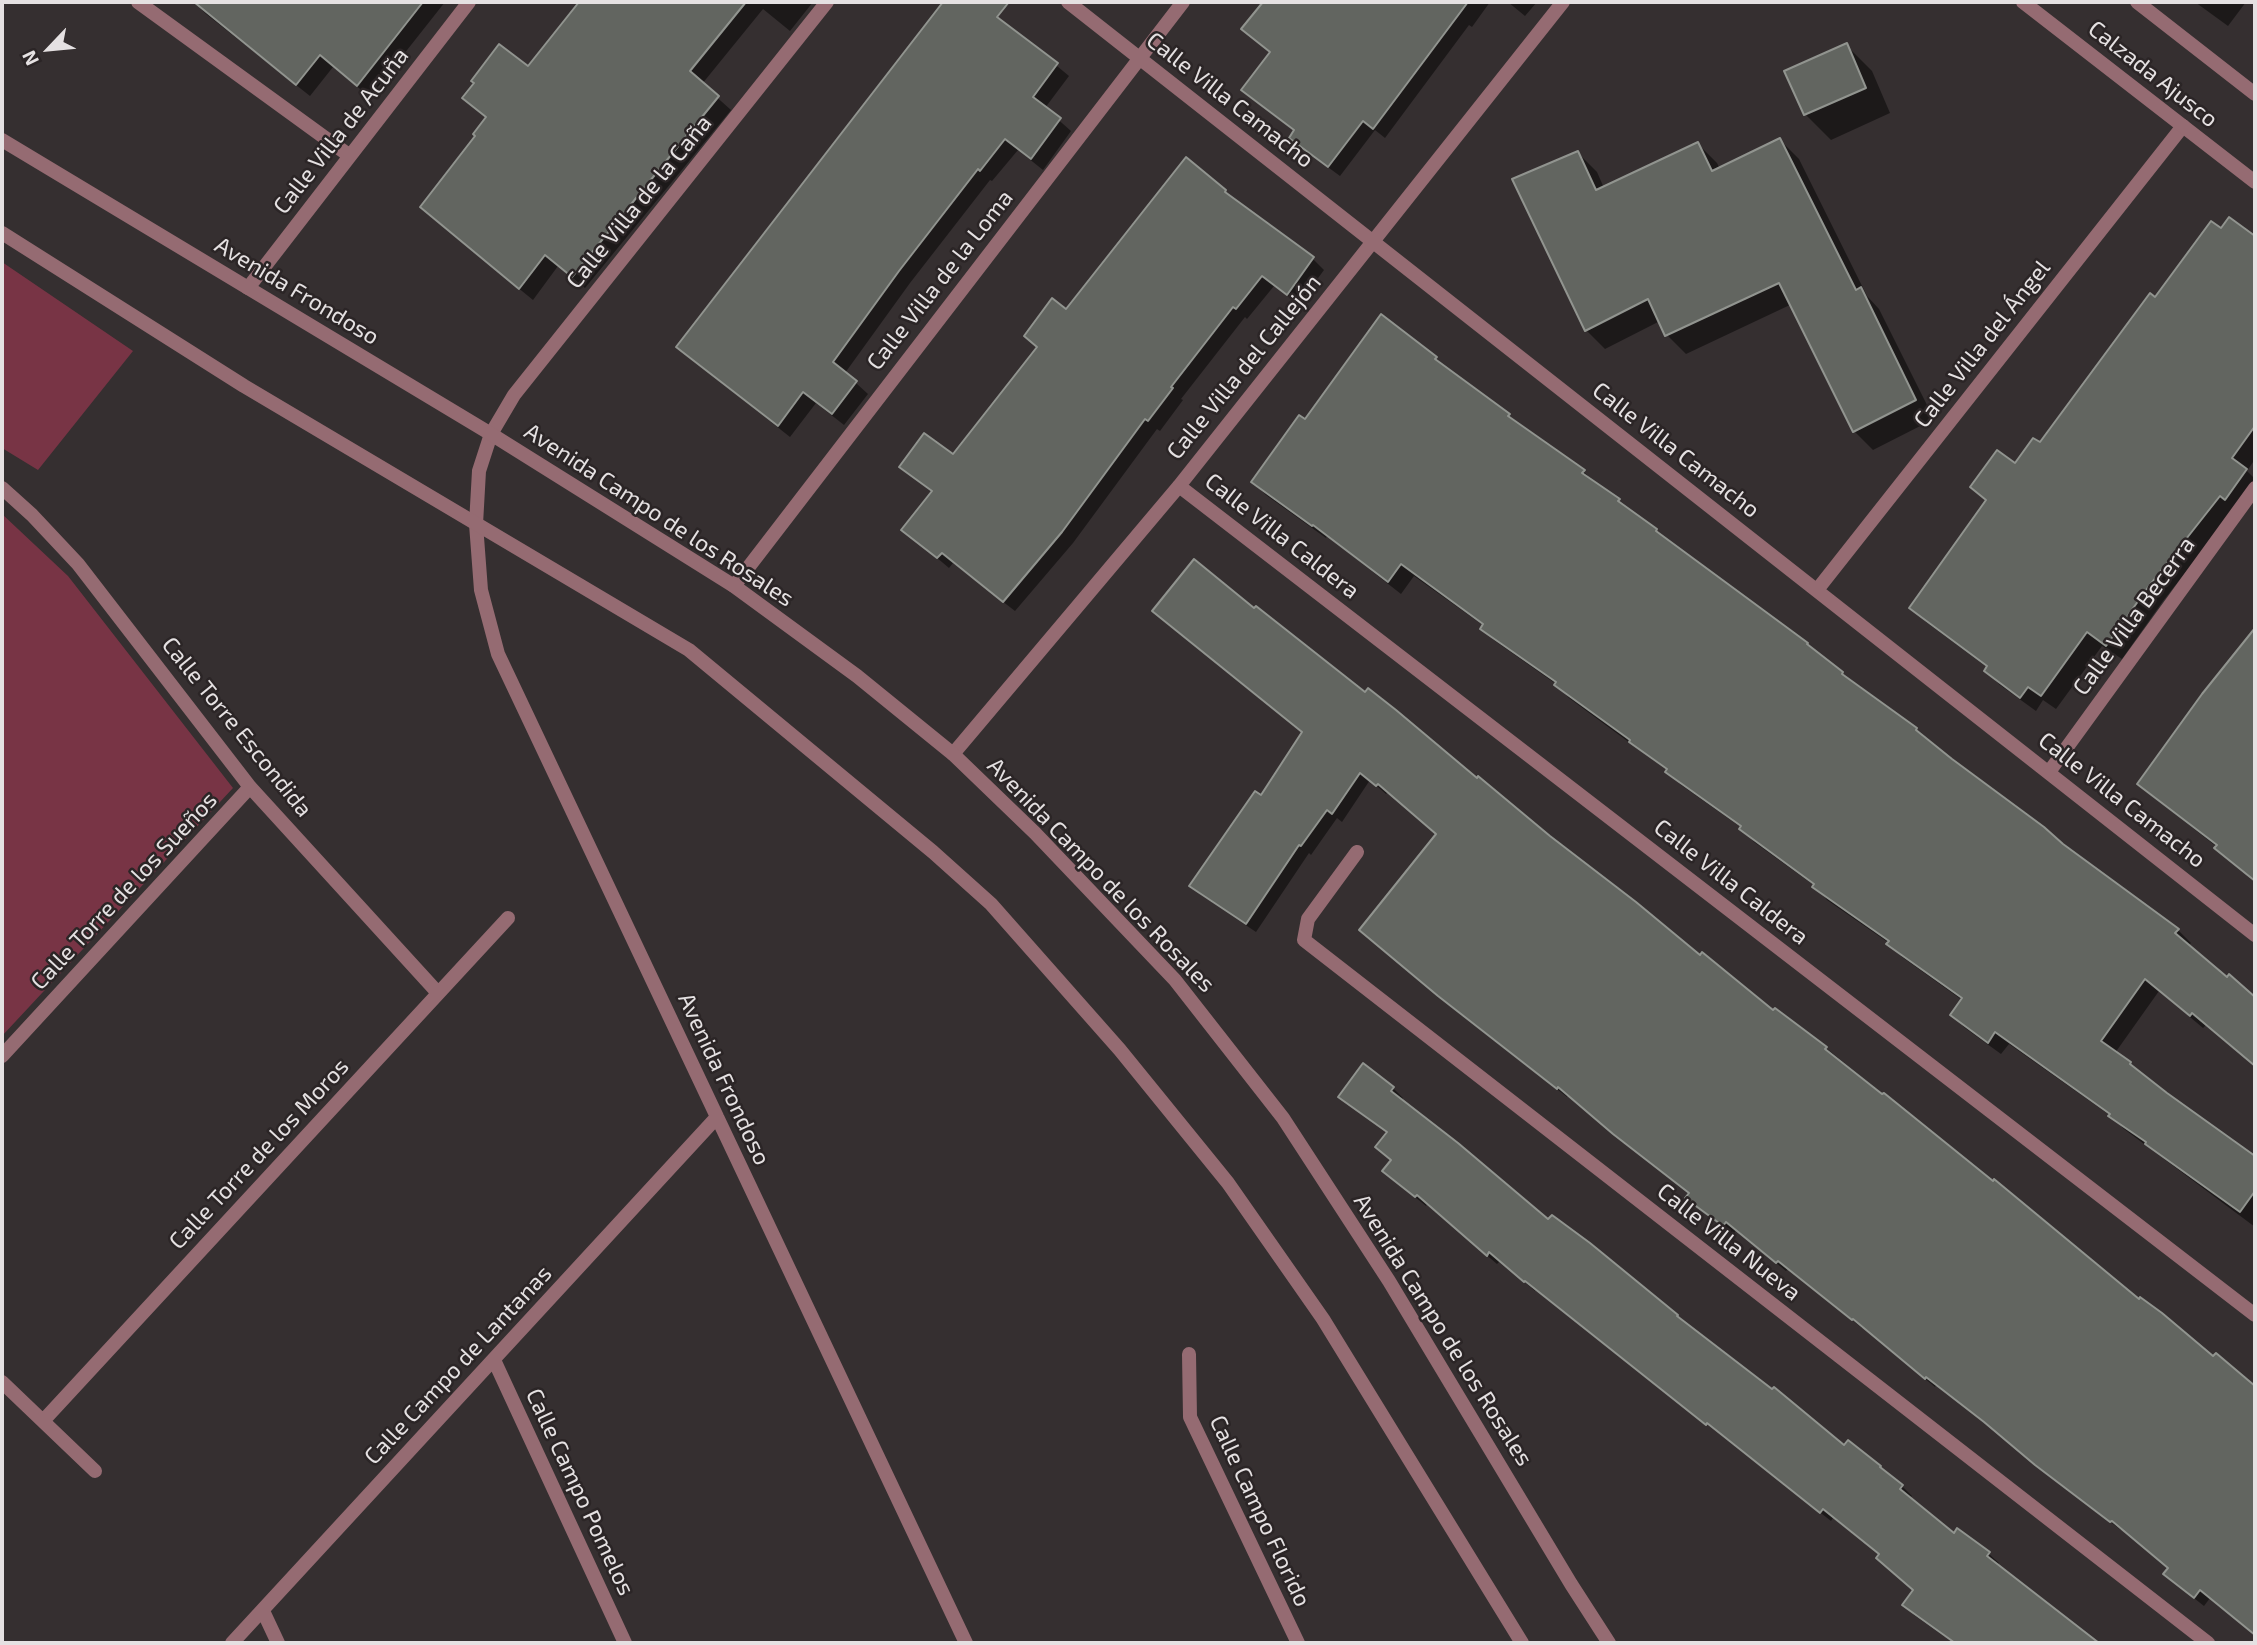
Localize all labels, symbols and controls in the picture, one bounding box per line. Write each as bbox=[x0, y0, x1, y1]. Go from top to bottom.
north arrow bbox=[14, 14, 84, 84]
street label: Calzada Ajusco bbox=[2083, 15, 2223, 133]
street label: Calle Villa Camacho bbox=[1141, 26, 1319, 174]
street label: Calle Villa de Acuña bbox=[268, 42, 414, 220]
text: N bbox=[16, 47, 43, 70]
street label: Calle Villa de la Caña bbox=[561, 110, 717, 294]
street label: Calle Villa de la Loma bbox=[861, 184, 1019, 376]
street label: Avenida Frondoso bbox=[210, 231, 384, 351]
street label: Calle Villa del Ángel bbox=[1908, 255, 2056, 433]
street label: Calle Villa del Callejón bbox=[1161, 269, 1327, 465]
street label: Calle Villa Camacho bbox=[1587, 376, 1765, 524]
street label: Avenida Campo de los Rosales bbox=[519, 418, 799, 612]
street label: Calle Villa Caldera bbox=[1199, 467, 1365, 605]
street label: Calle Villa Becerra bbox=[2067, 531, 2201, 701]
street label: Calle Torre Escondida bbox=[156, 632, 318, 822]
street label: Calle Villa Camacho bbox=[2033, 726, 2211, 874]
street label: Avenida Campo de los Rosales bbox=[982, 752, 1220, 998]
street label: Calle Torre de los Sueños bbox=[25, 786, 223, 996]
street label: Calle Villa Caldera bbox=[1648, 813, 1814, 951]
street label: Avenida Frondoso bbox=[672, 989, 776, 1169]
street label: Calle Torre de los Moros bbox=[163, 1053, 355, 1255]
street label: Calle Villa Nueva bbox=[1652, 1177, 1806, 1307]
street label: Avenida Campo de los Rosales bbox=[1348, 1189, 1538, 1471]
street label: Calle Campo de Lantanas bbox=[359, 1260, 557, 1470]
street label: Calle Campo Pomelos bbox=[520, 1384, 640, 1600]
street label: Calle Campo Florido bbox=[1204, 1411, 1316, 1611]

